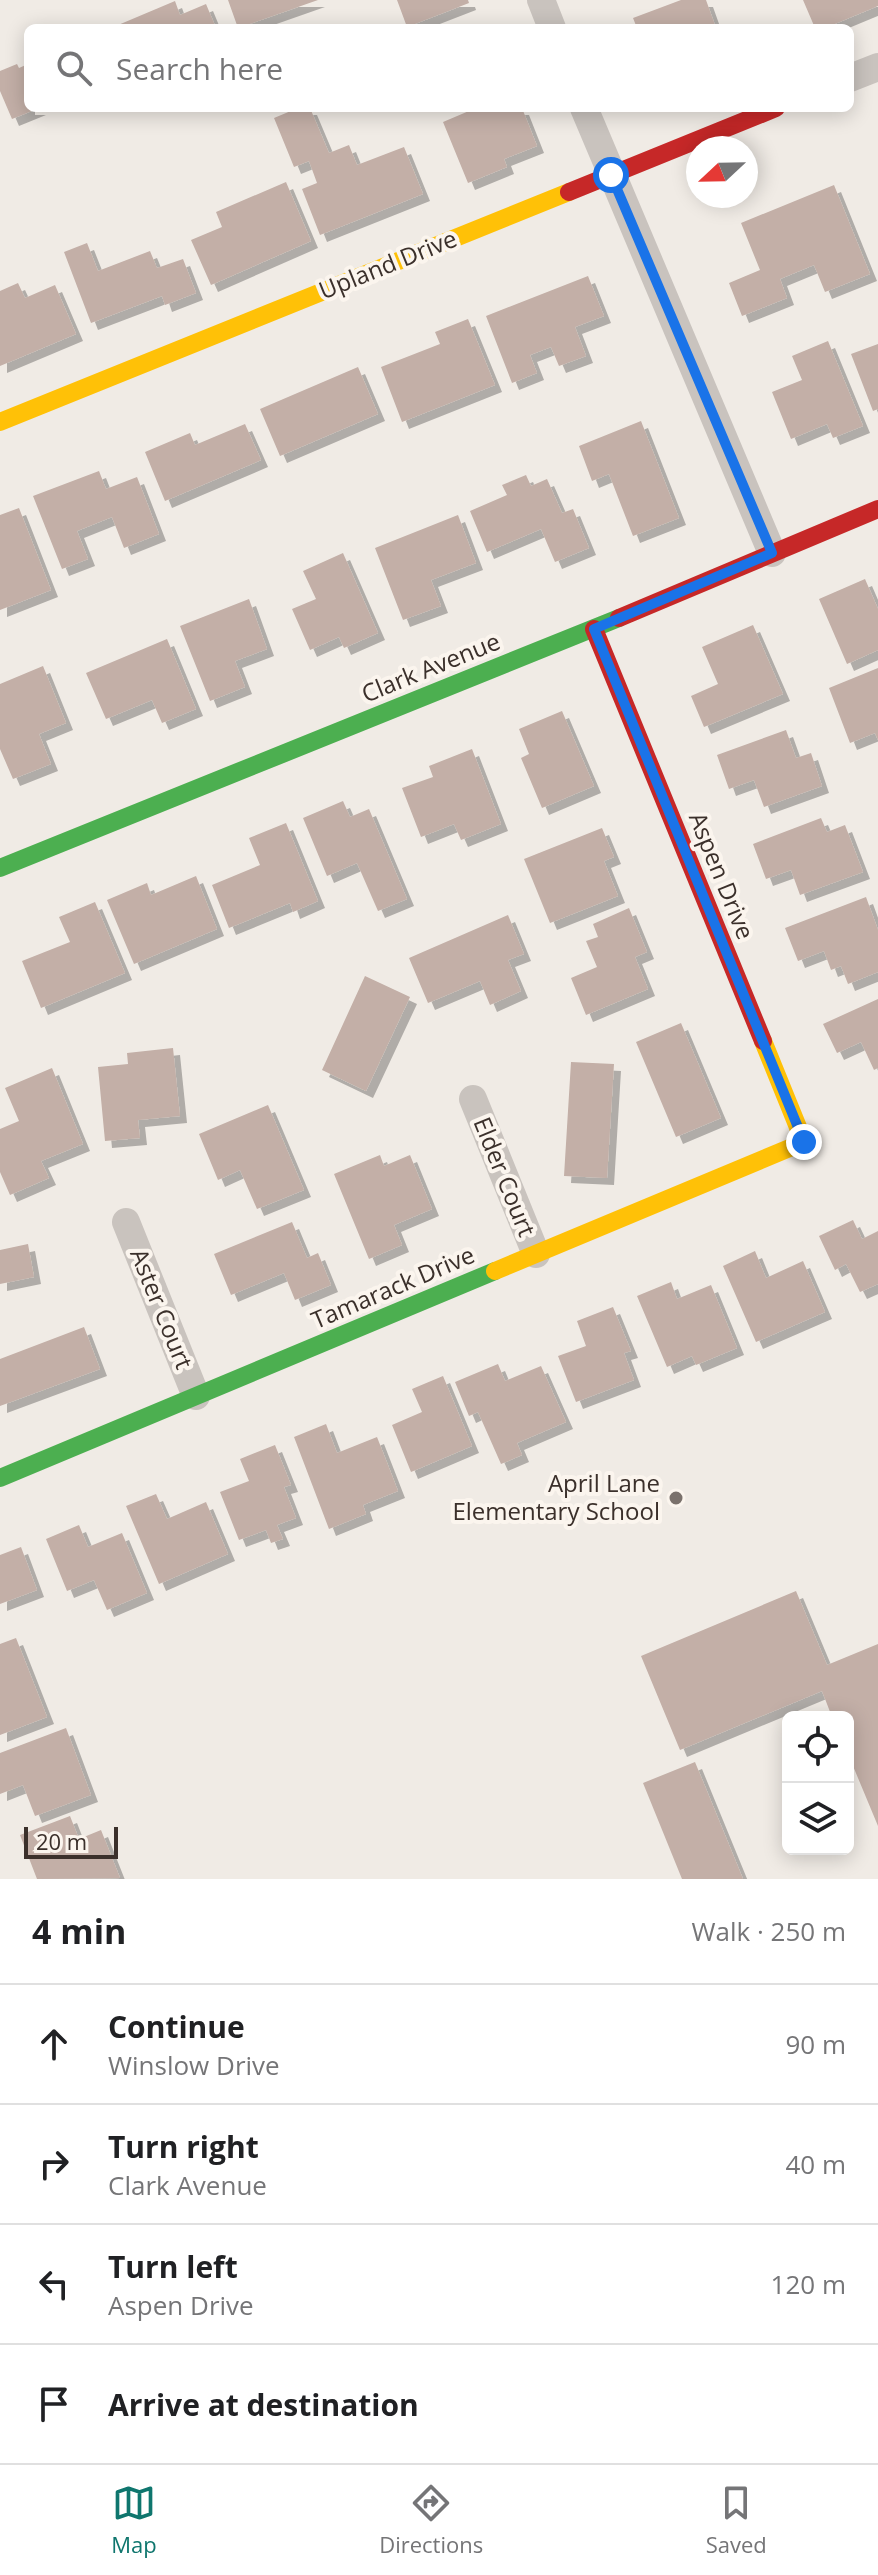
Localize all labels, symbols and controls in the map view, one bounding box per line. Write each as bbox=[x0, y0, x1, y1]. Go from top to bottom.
search box bbox=[24, 24, 854, 112]
icon: search bbox=[52, 46, 96, 90]
text: Search here bbox=[116, 48, 283, 89]
north arrow bbox=[686, 136, 758, 208]
route start bbox=[593, 157, 629, 193]
street label: Upland Drive bbox=[314, 221, 461, 306]
street label: Clark Avenue bbox=[356, 624, 505, 709]
street label: Aspen Drive bbox=[682, 807, 763, 944]
street label: Elder Court bbox=[466, 1112, 544, 1241]
route end bbox=[786, 1124, 822, 1160]
street label: Tamarack Drive bbox=[306, 1237, 479, 1336]
street label: Aster Court bbox=[123, 1243, 202, 1374]
place label: April Lane Elementary School bbox=[452, 1466, 660, 1527]
marker: April Lane Elementary School bbox=[667, 1489, 685, 1507]
map controls bbox=[782, 1711, 854, 1855]
button: locate bbox=[782, 1711, 854, 1783]
button: layers bbox=[782, 1783, 854, 1855]
scale bar bbox=[24, 1823, 118, 1859]
text: 20 m bbox=[36, 1826, 87, 1856]
text: 4 min bbox=[32, 1908, 126, 1954]
text: Walk · 250 m bbox=[692, 1913, 846, 1949]
text: Continue bbox=[108, 2006, 245, 2047]
icon: ahead bbox=[32, 2022, 76, 2066]
text: 90 m bbox=[785, 2026, 846, 2062]
text: Winslow Drive bbox=[108, 2047, 280, 2083]
text: Turn right bbox=[108, 2126, 259, 2167]
icon: right bbox=[32, 2142, 76, 2186]
text: 40 m bbox=[785, 2146, 846, 2182]
text: Clark Avenue bbox=[108, 2167, 267, 2203]
text: Turn left bbox=[108, 2246, 238, 2287]
icon: left bbox=[32, 2262, 76, 2306]
text: 120 m bbox=[771, 2266, 846, 2302]
text: Aspen Drive bbox=[108, 2287, 254, 2323]
icon: arrive bbox=[32, 2382, 76, 2426]
text: Arrive at destination bbox=[108, 2384, 419, 2425]
tab: Map bbox=[111, 2481, 157, 2559]
tab: Directions bbox=[379, 2481, 483, 2559]
tab: Saved bbox=[706, 2481, 767, 2559]

